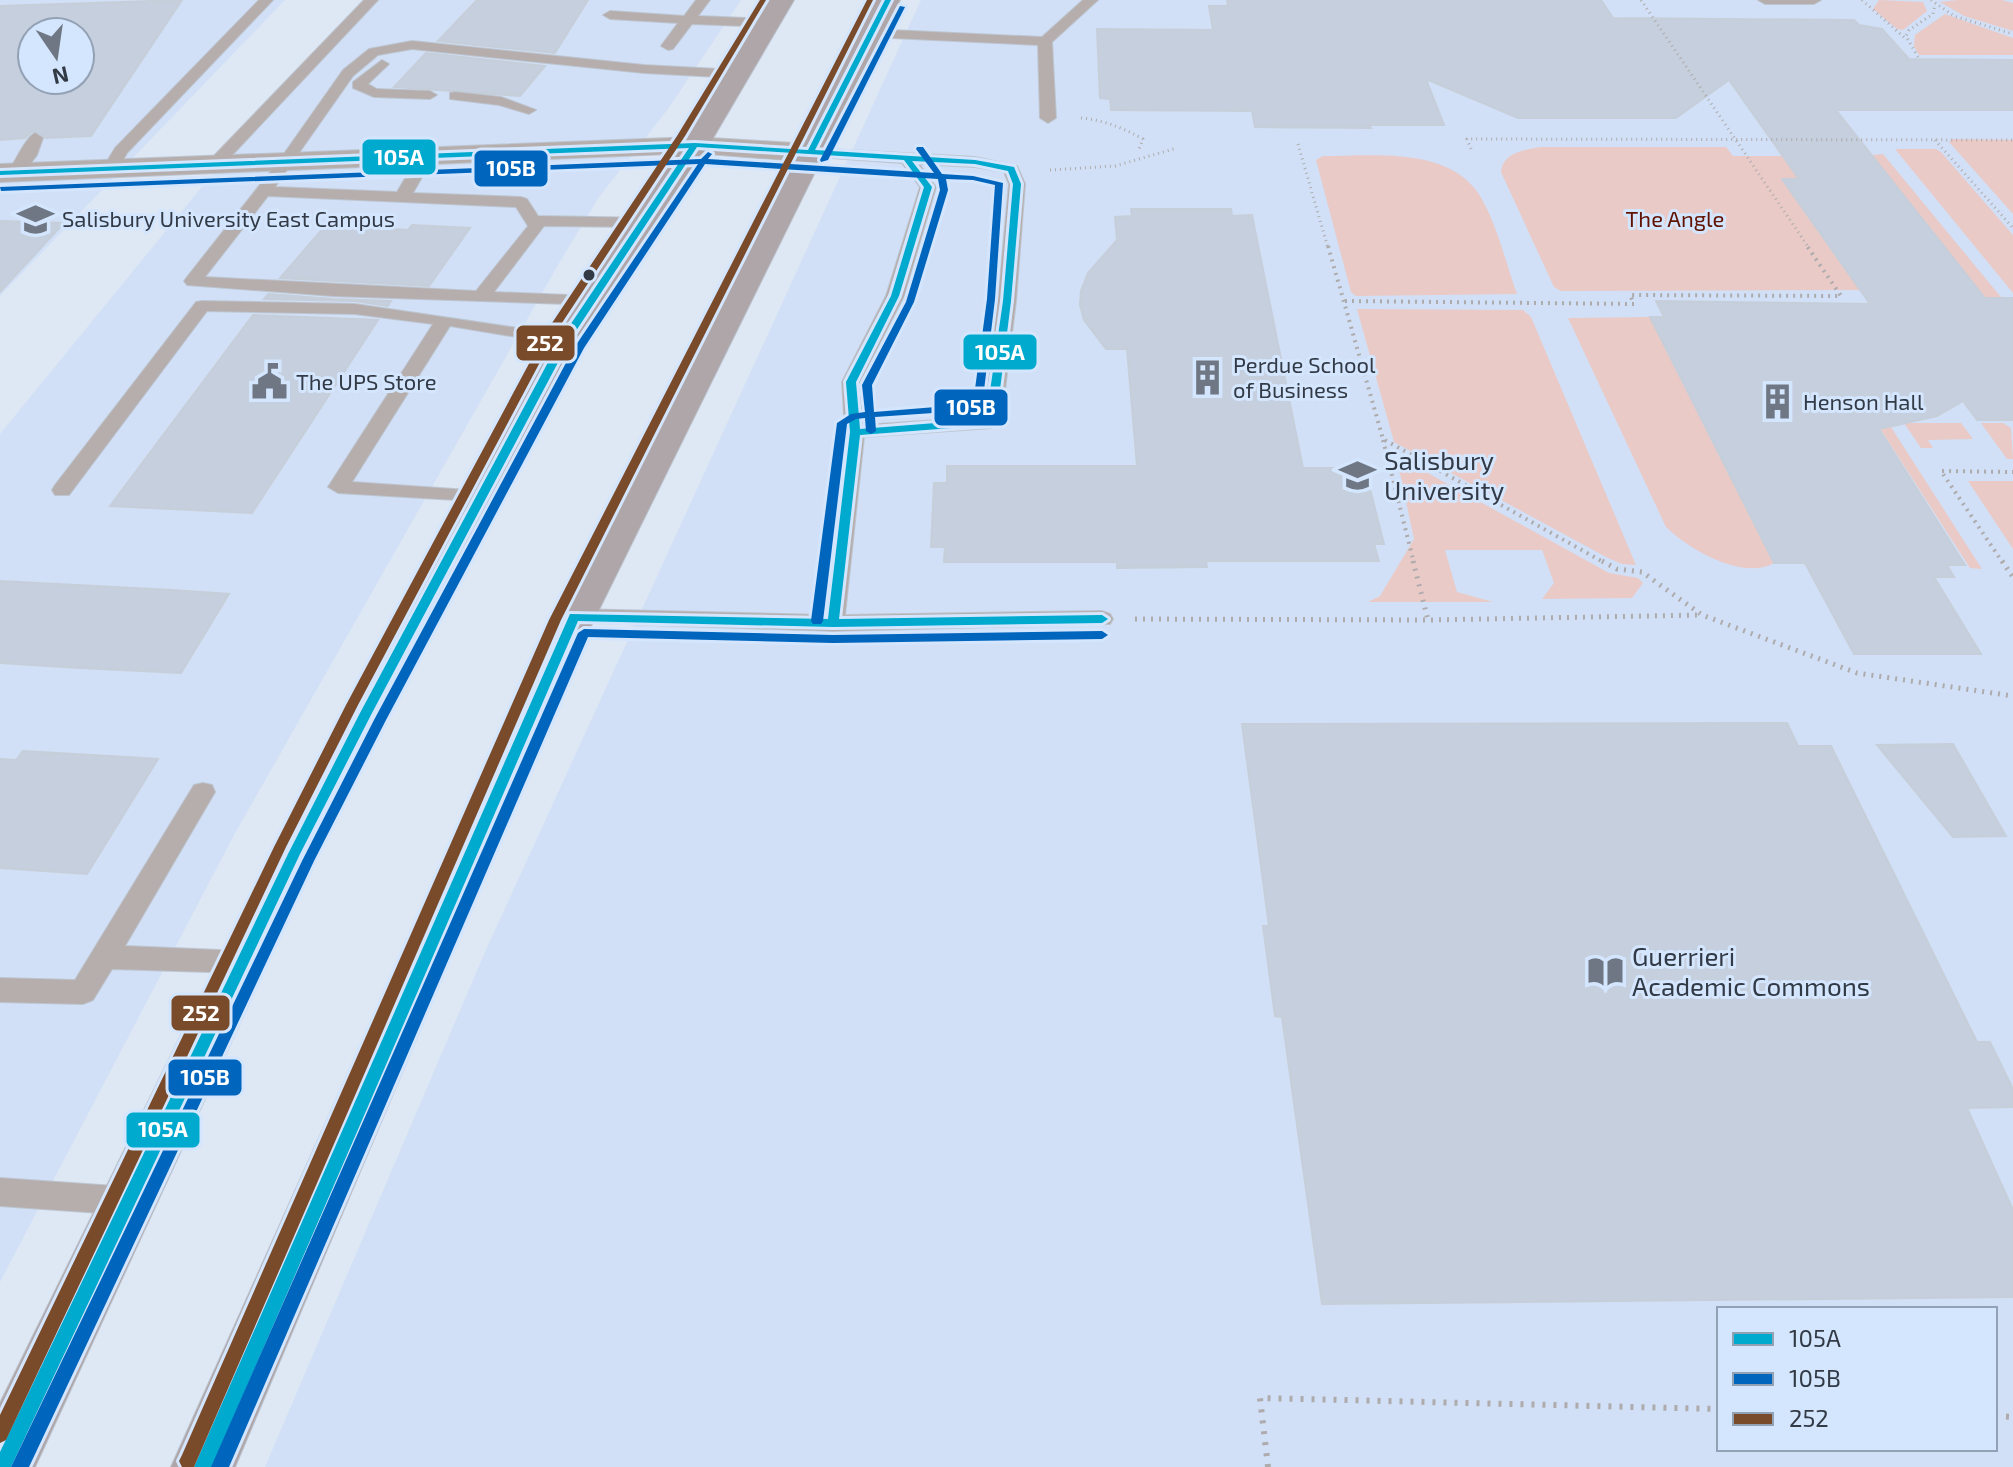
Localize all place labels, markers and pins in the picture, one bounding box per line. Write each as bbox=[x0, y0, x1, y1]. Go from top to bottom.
school or university icon: Salisbury University East Campus bbox=[17, 200, 55, 238]
place label: Salisbury University East Campus bbox=[62, 205, 395, 231]
unlabelled marker bbox=[581, 267, 597, 283]
place label: Perdue School of Business bbox=[1233, 351, 1376, 402]
building icon: Perdue School of Business bbox=[1188, 359, 1226, 397]
public building icon: The UPS Store bbox=[251, 363, 289, 401]
place label: The UPS Store bbox=[296, 368, 437, 394]
building icon: Henson Hall bbox=[1758, 383, 1796, 421]
place label: Henson Hall bbox=[1803, 388, 1924, 414]
place label: Salisbury University bbox=[1384, 444, 1504, 505]
school or university icon: Salisbury University bbox=[1339, 457, 1377, 495]
place label: Guerrieri Academic Commons bbox=[1632, 940, 1870, 1001]
library icon: Guerrieri Academic Commons bbox=[1587, 953, 1625, 991]

